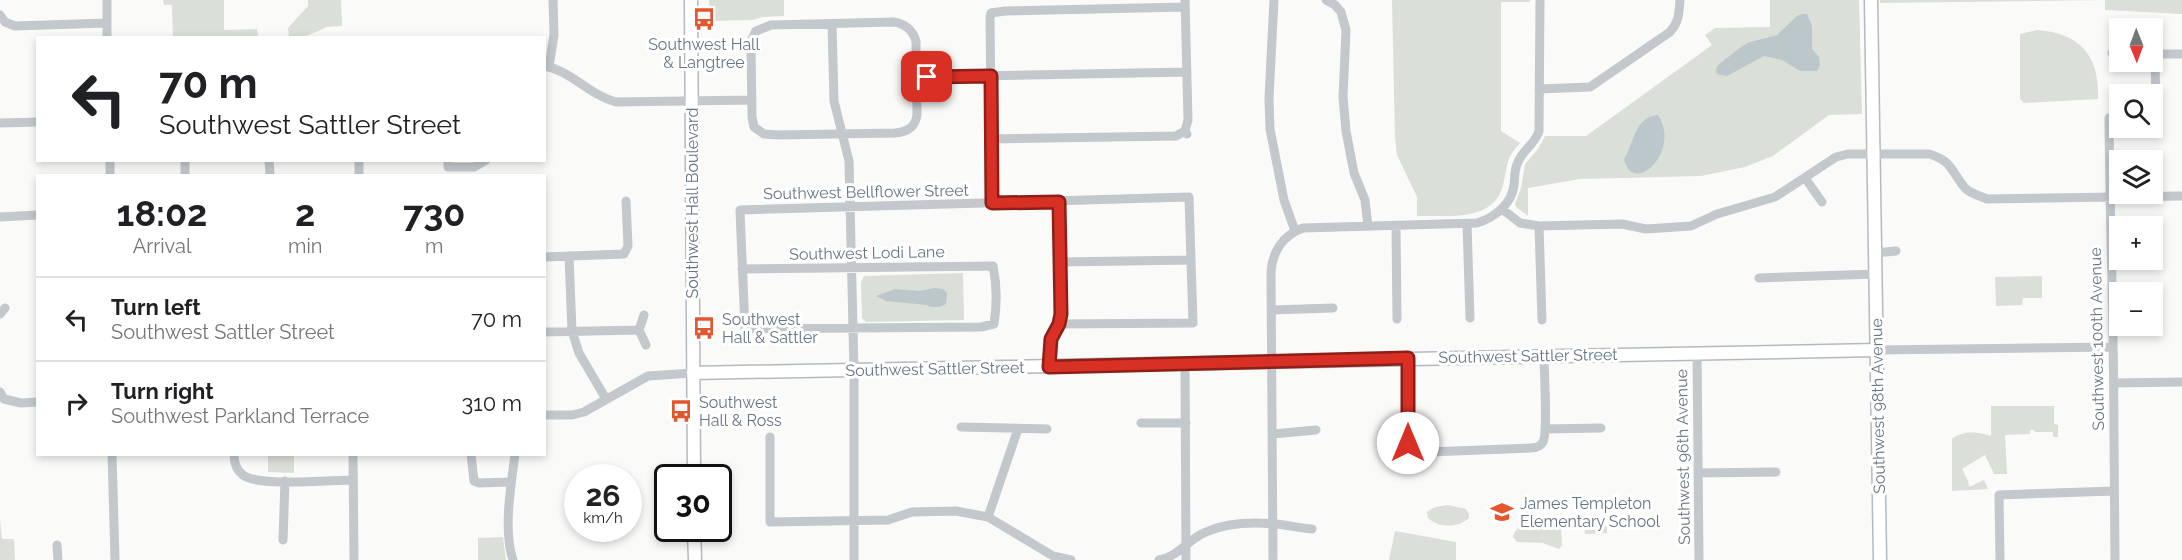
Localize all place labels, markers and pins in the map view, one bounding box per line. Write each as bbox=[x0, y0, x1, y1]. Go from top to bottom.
bus stop icon: Southwest Hall & Langtree bbox=[691, 6, 717, 32]
place label: Southwest Hall & Langtree bbox=[648, 35, 760, 72]
pin bbox=[901, 51, 952, 102]
place label: Southwest Hall & Sattler bbox=[722, 310, 818, 347]
bus stop icon: Southwest Hall & Sattler bbox=[691, 315, 717, 341]
place label: Southwest Hall & Ross bbox=[699, 393, 782, 430]
bus stop icon: Southwest Hall & Ross bbox=[668, 398, 694, 424]
place label: James Templeton Elementary School bbox=[1520, 494, 1661, 531]
school or university icon: James Templeton Elementary School bbox=[1489, 499, 1515, 525]

